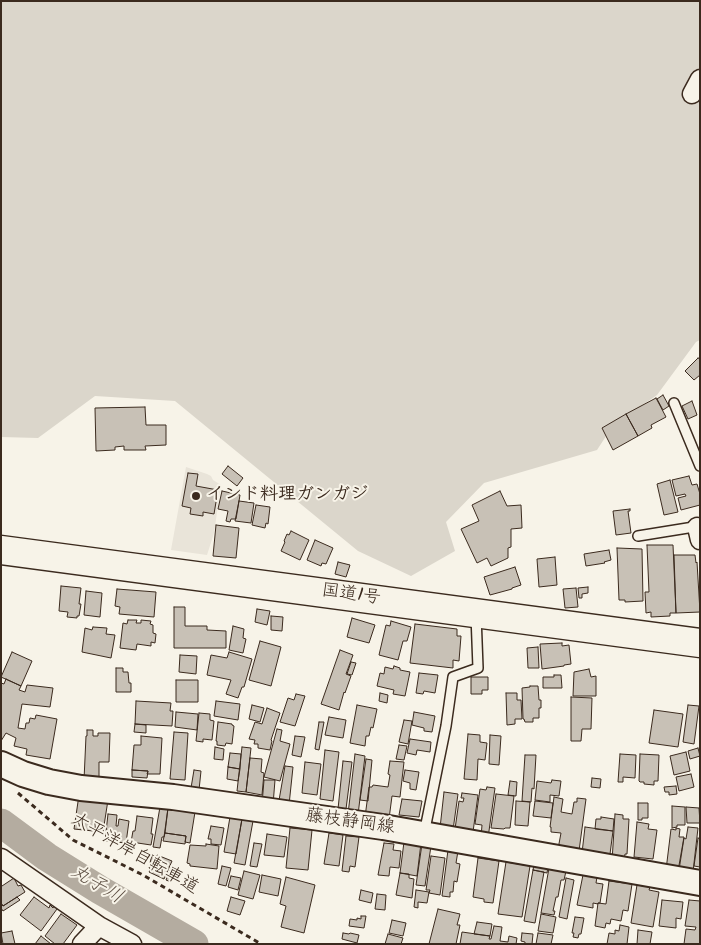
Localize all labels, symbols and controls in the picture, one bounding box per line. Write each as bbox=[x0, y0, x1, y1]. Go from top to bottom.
place label: インド料理ガンガジ bbox=[206, 485, 368, 507]
marker: インド料理ガンガジ bbox=[190, 490, 202, 502]
street label: 国道1号 bbox=[320, 581, 382, 611]
street label: 藤枝静岡線 bbox=[304, 806, 396, 840]
street label: 太平洋岸自転車道 bbox=[66, 810, 202, 900]
water label: 丸子川 bbox=[66, 862, 126, 910]

